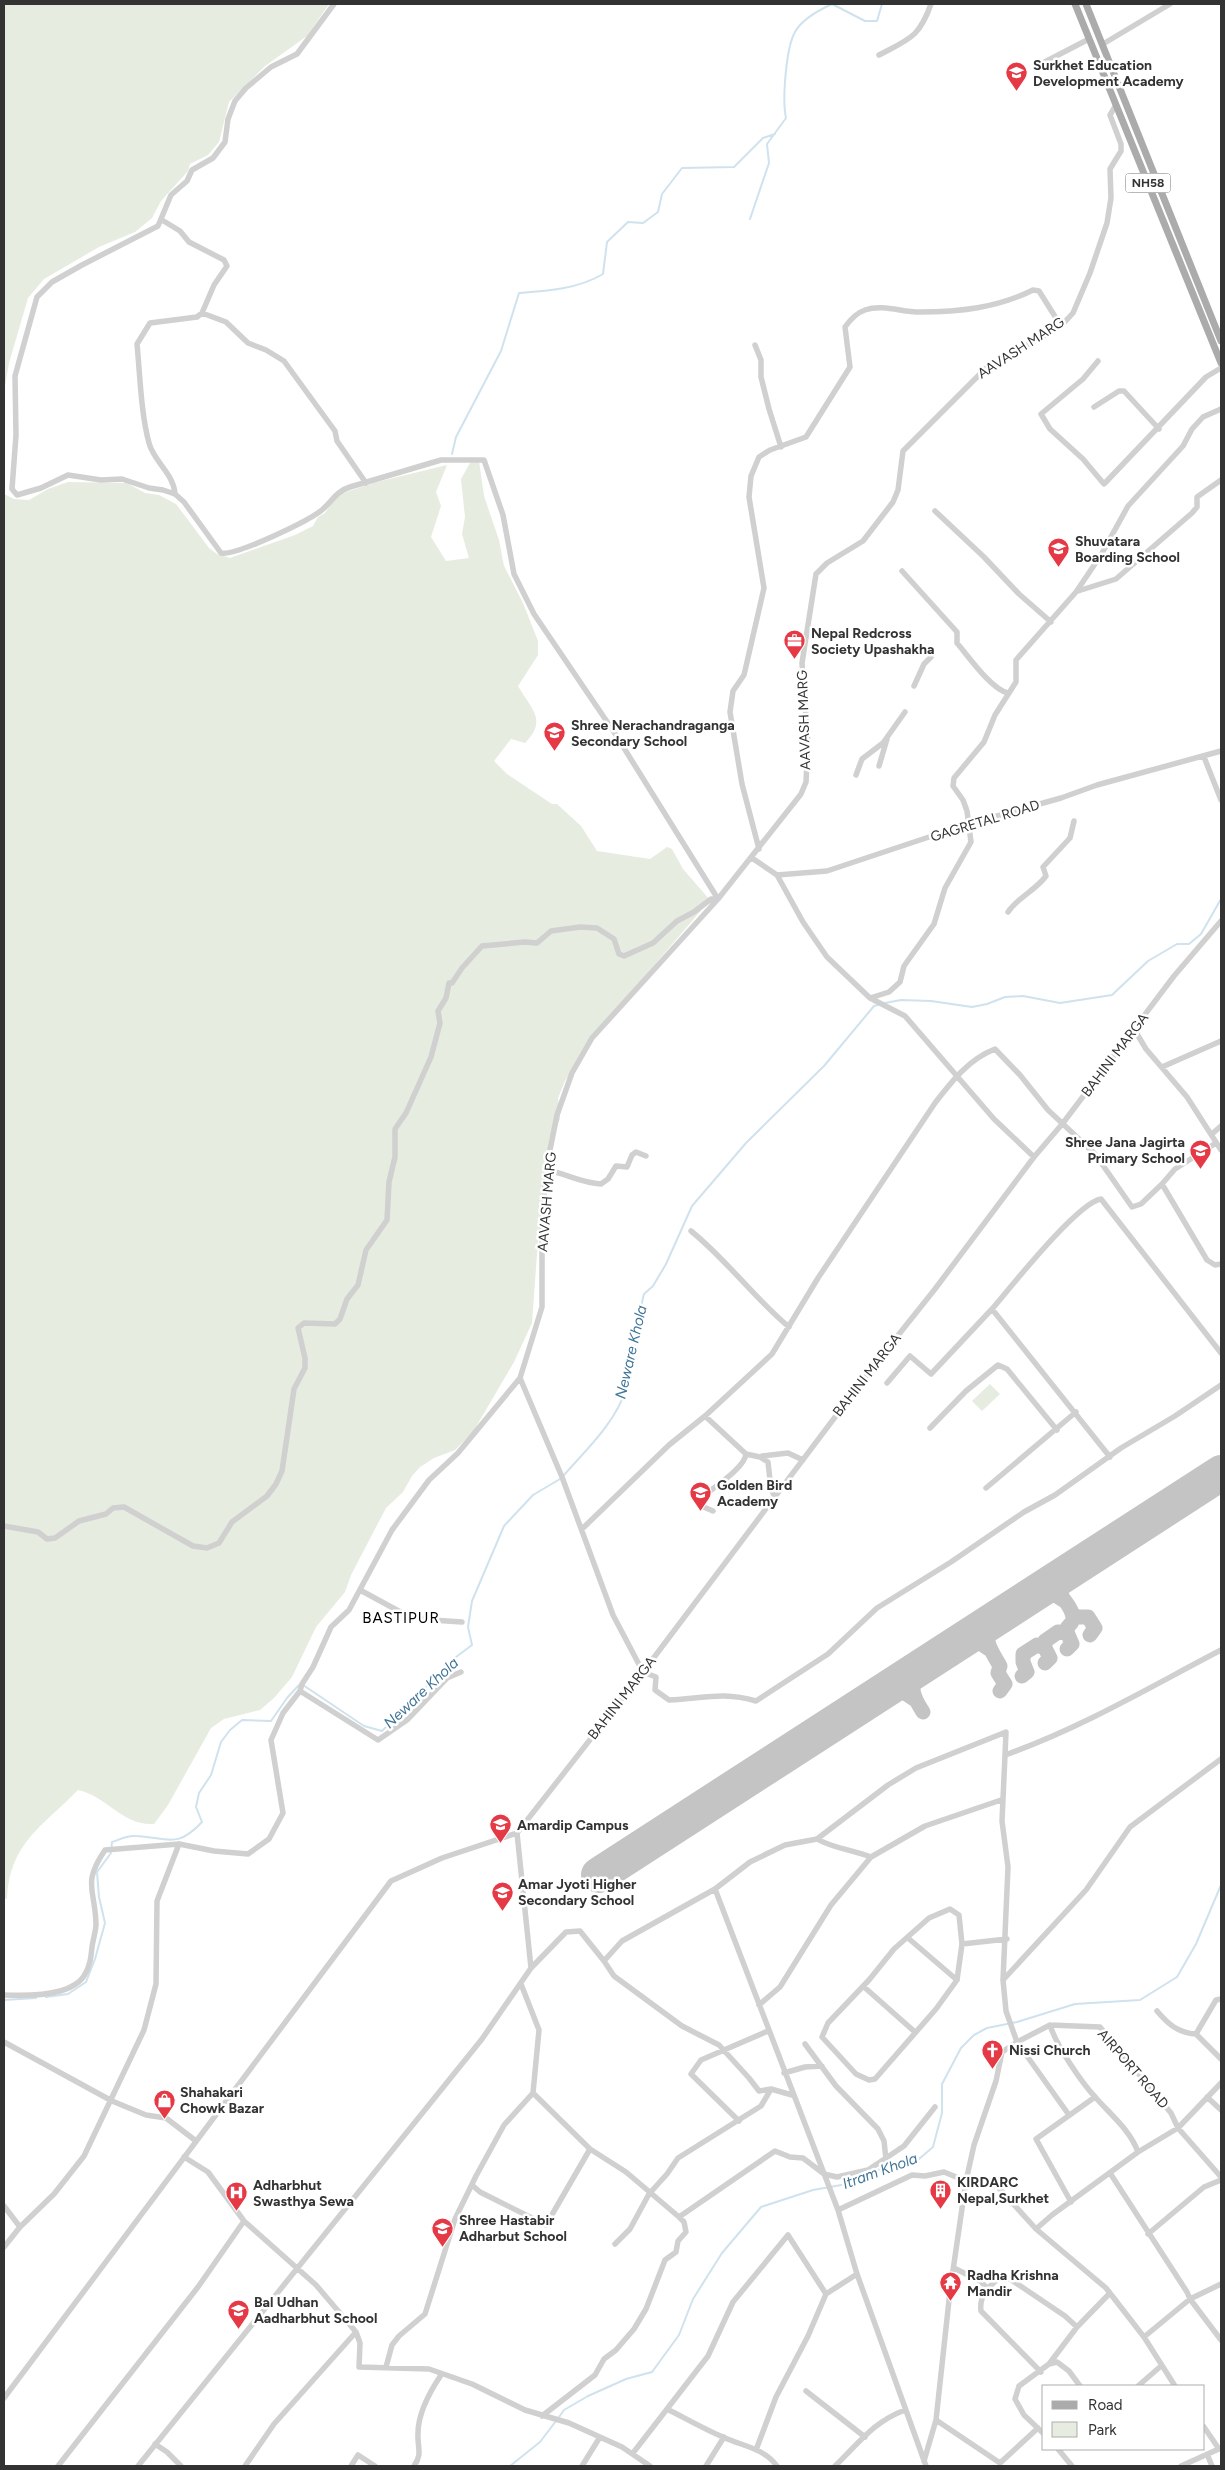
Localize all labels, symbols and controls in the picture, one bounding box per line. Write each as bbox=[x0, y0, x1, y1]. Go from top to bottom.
place label: Surkhet Education Development Academy bbox=[1033, 57, 1184, 90]
school or university icon: Surkhet Education Development Academy bbox=[1005, 61, 1029, 92]
road number: NH58 bbox=[1126, 174, 1170, 192]
street label: AAVASH MARG bbox=[974, 313, 1068, 382]
place label: Shuvatara Boarding School bbox=[1075, 533, 1180, 566]
school or university icon: Shuvatara Boarding School bbox=[1047, 537, 1071, 568]
place label: Nepal Redcross Society Upashakha bbox=[811, 625, 934, 658]
office icon: Nepal Redcross Society Upashakha bbox=[783, 629, 807, 660]
street label: AAVASH MARG bbox=[794, 669, 814, 770]
place label: Shree Nerachandraganga Secondary School bbox=[571, 717, 735, 750]
school or university icon: Shree Nerachandraganga Secondary School bbox=[543, 721, 567, 752]
street label: GAGRETAL ROAD bbox=[928, 796, 1042, 846]
street label: BAHINI MARGA bbox=[1078, 1009, 1152, 1100]
place label: Shree Jana Jagirta Primary School bbox=[1065, 1134, 1185, 1167]
school or university icon: Shree Jana Jagirta Primary School bbox=[1189, 1138, 1213, 1169]
street label: AAVASH MARG bbox=[534, 1151, 560, 1253]
water label: Neware Khola bbox=[611, 1303, 651, 1401]
street label: BAHINI MARGA bbox=[829, 1330, 905, 1420]
place label: Golden Bird Academy bbox=[717, 1477, 792, 1510]
school or university icon: Golden Bird Academy bbox=[689, 1481, 713, 1512]
district label: BASTIPUR bbox=[362, 1609, 440, 1627]
street label: BAHINI MARGA bbox=[584, 1653, 660, 1743]
water label: Neware Khola bbox=[380, 1654, 462, 1732]
school or university icon: Amardip Campus bbox=[489, 1813, 513, 1844]
place label: Amardip Campus bbox=[517, 1817, 629, 1834]
place label: Amar Jyoti Higher Secondary School bbox=[518, 1876, 637, 1909]
school or university icon: Amar Jyoti Higher Secondary School bbox=[490, 1880, 514, 1911]
street label: AIRPORT ROAD bbox=[1094, 2026, 1172, 2112]
church icon: Nissi Church bbox=[981, 2038, 1005, 2069]
place label: Nissi Church bbox=[1009, 2042, 1091, 2059]
place label: Shahakari Chowk Bazar bbox=[180, 2084, 265, 2117]
shop icon: Shahakari Chowk Bazar bbox=[152, 2088, 176, 2119]
water label: Itram Khola bbox=[840, 2149, 920, 2193]
place label: KIRDARC Nepal,Surkhet bbox=[957, 2174, 1050, 2207]
place label: Adharbhut Swasthya Sewa bbox=[253, 2177, 354, 2210]
building icon: KIRDARC Nepal,Surkhet bbox=[929, 2178, 953, 2209]
hospital icon: Adharbhut Swasthya Sewa bbox=[225, 2181, 249, 2212]
place label: Shree Hastabir Adharbut School bbox=[459, 2212, 567, 2245]
school or university icon: Shree Hastabir Adharbut School bbox=[431, 2216, 455, 2247]
place label: Radha Krishna Mandir bbox=[967, 2267, 1059, 2300]
temple icon: Radha Krishna Mandir bbox=[939, 2271, 963, 2302]
place label: Bal Udhan Aadharbhut School bbox=[254, 2294, 377, 2327]
school or university icon: Bal Udhan Aadharbhut School bbox=[226, 2298, 250, 2329]
legend bbox=[1042, 2385, 1205, 2450]
text: Road bbox=[1088, 2396, 1123, 2414]
text: Park bbox=[1088, 2421, 1117, 2439]

